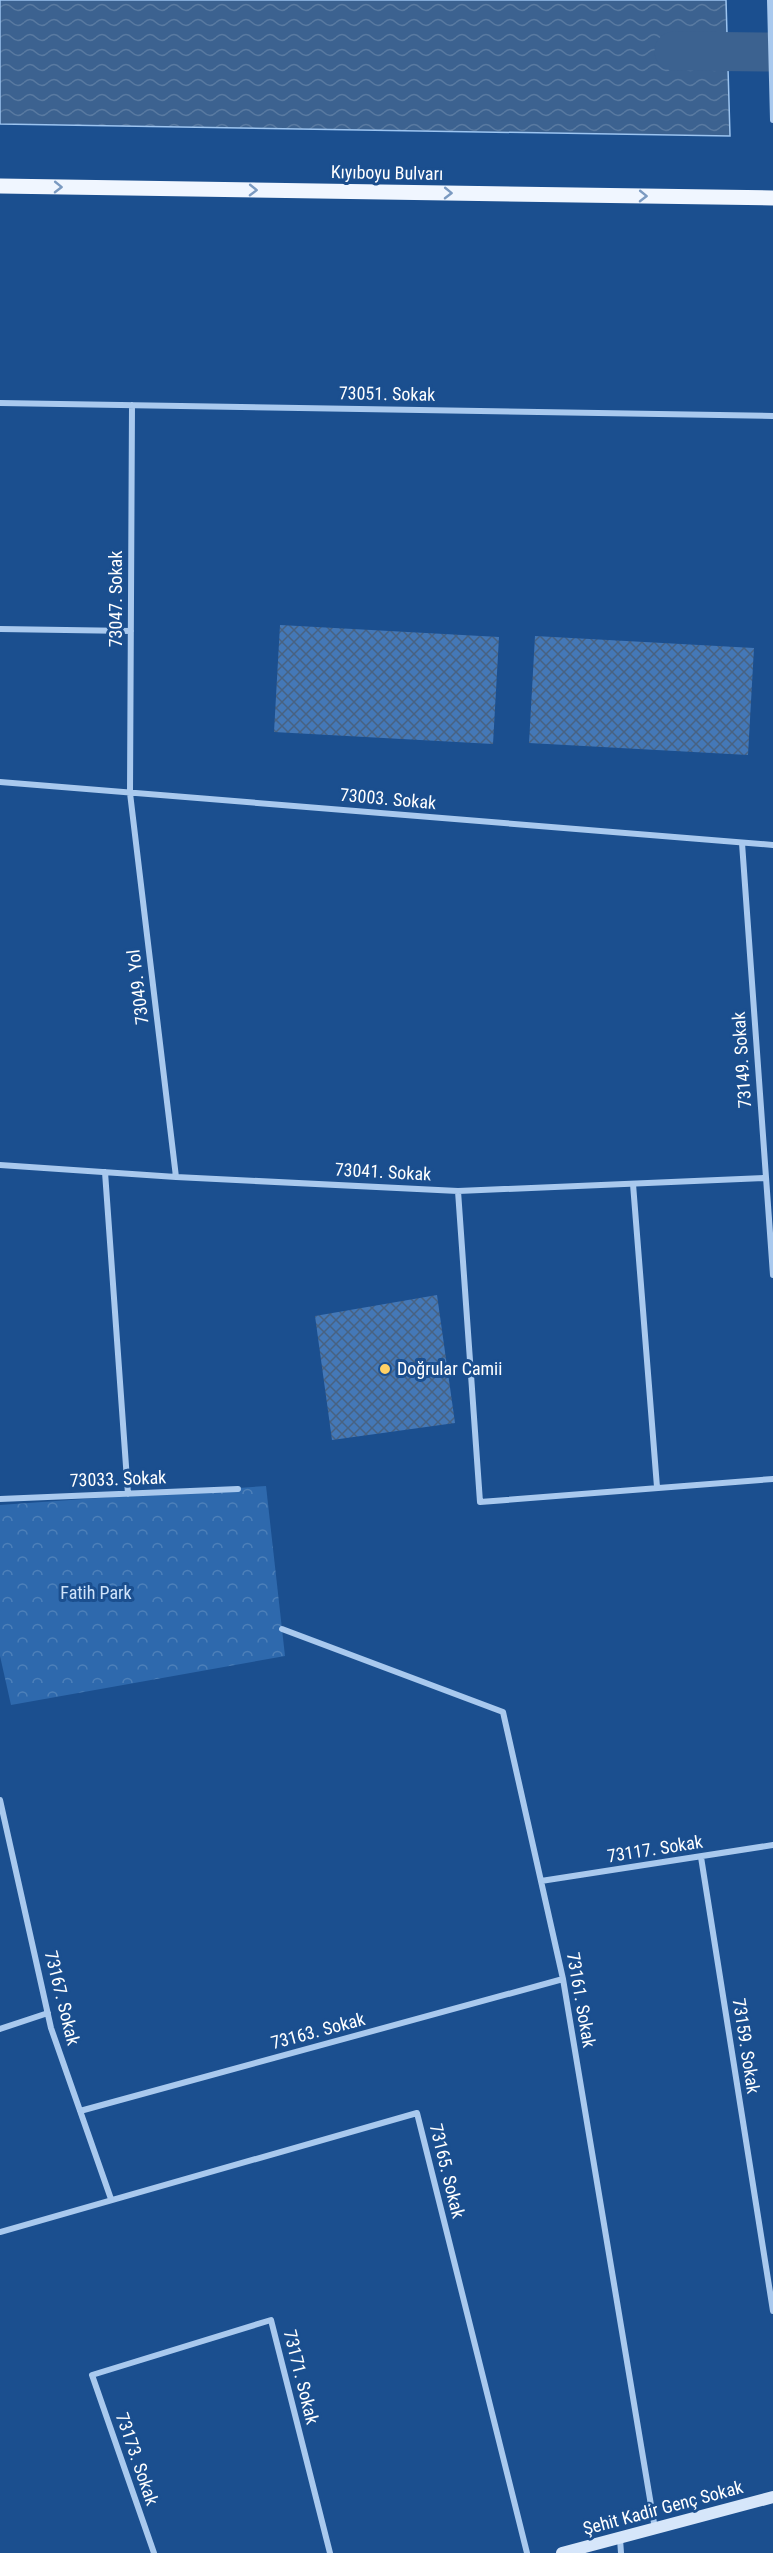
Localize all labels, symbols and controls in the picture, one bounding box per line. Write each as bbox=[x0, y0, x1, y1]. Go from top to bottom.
street label: Kıyıboyu Bulvarı bbox=[331, 161, 443, 184]
one-way arrow bbox=[54, 181, 63, 193]
one-way arrow bbox=[249, 184, 258, 196]
one-way arrow bbox=[444, 187, 453, 199]
one-way arrow bbox=[639, 190, 648, 202]
street label: 73051. Sokak bbox=[339, 382, 435, 405]
street label: 73047. Sokak bbox=[105, 551, 126, 647]
street label: 73003. Sokak bbox=[339, 784, 437, 813]
street label: 73049. Yol bbox=[122, 948, 153, 1026]
street label: 73149. Sokak bbox=[728, 1011, 755, 1109]
street label: 73041. Sokak bbox=[334, 1158, 432, 1185]
place label: Doğrular Camii bbox=[397, 1358, 502, 1379]
marker: Doğrular Camii bbox=[378, 1362, 392, 1376]
street label: 73033. Sokak bbox=[69, 1466, 167, 1491]
park label: Fatih Park bbox=[60, 1582, 132, 1603]
street label: 73117. Sokak bbox=[606, 1831, 704, 1866]
street label: 73167. Sokak bbox=[41, 1949, 84, 2047]
street label: 73161. Sokak bbox=[563, 1951, 600, 2049]
street label: 73159. Sokak bbox=[729, 1997, 764, 2095]
street label: 73163. Sokak bbox=[269, 2008, 367, 2053]
street label: 73165. Sokak bbox=[426, 2122, 469, 2220]
street label: 73171. Sokak bbox=[280, 2328, 323, 2426]
street label: 73173. Sokak bbox=[112, 2410, 163, 2508]
street label: Şehit Kadir Genç Sokak bbox=[581, 2476, 745, 2539]

